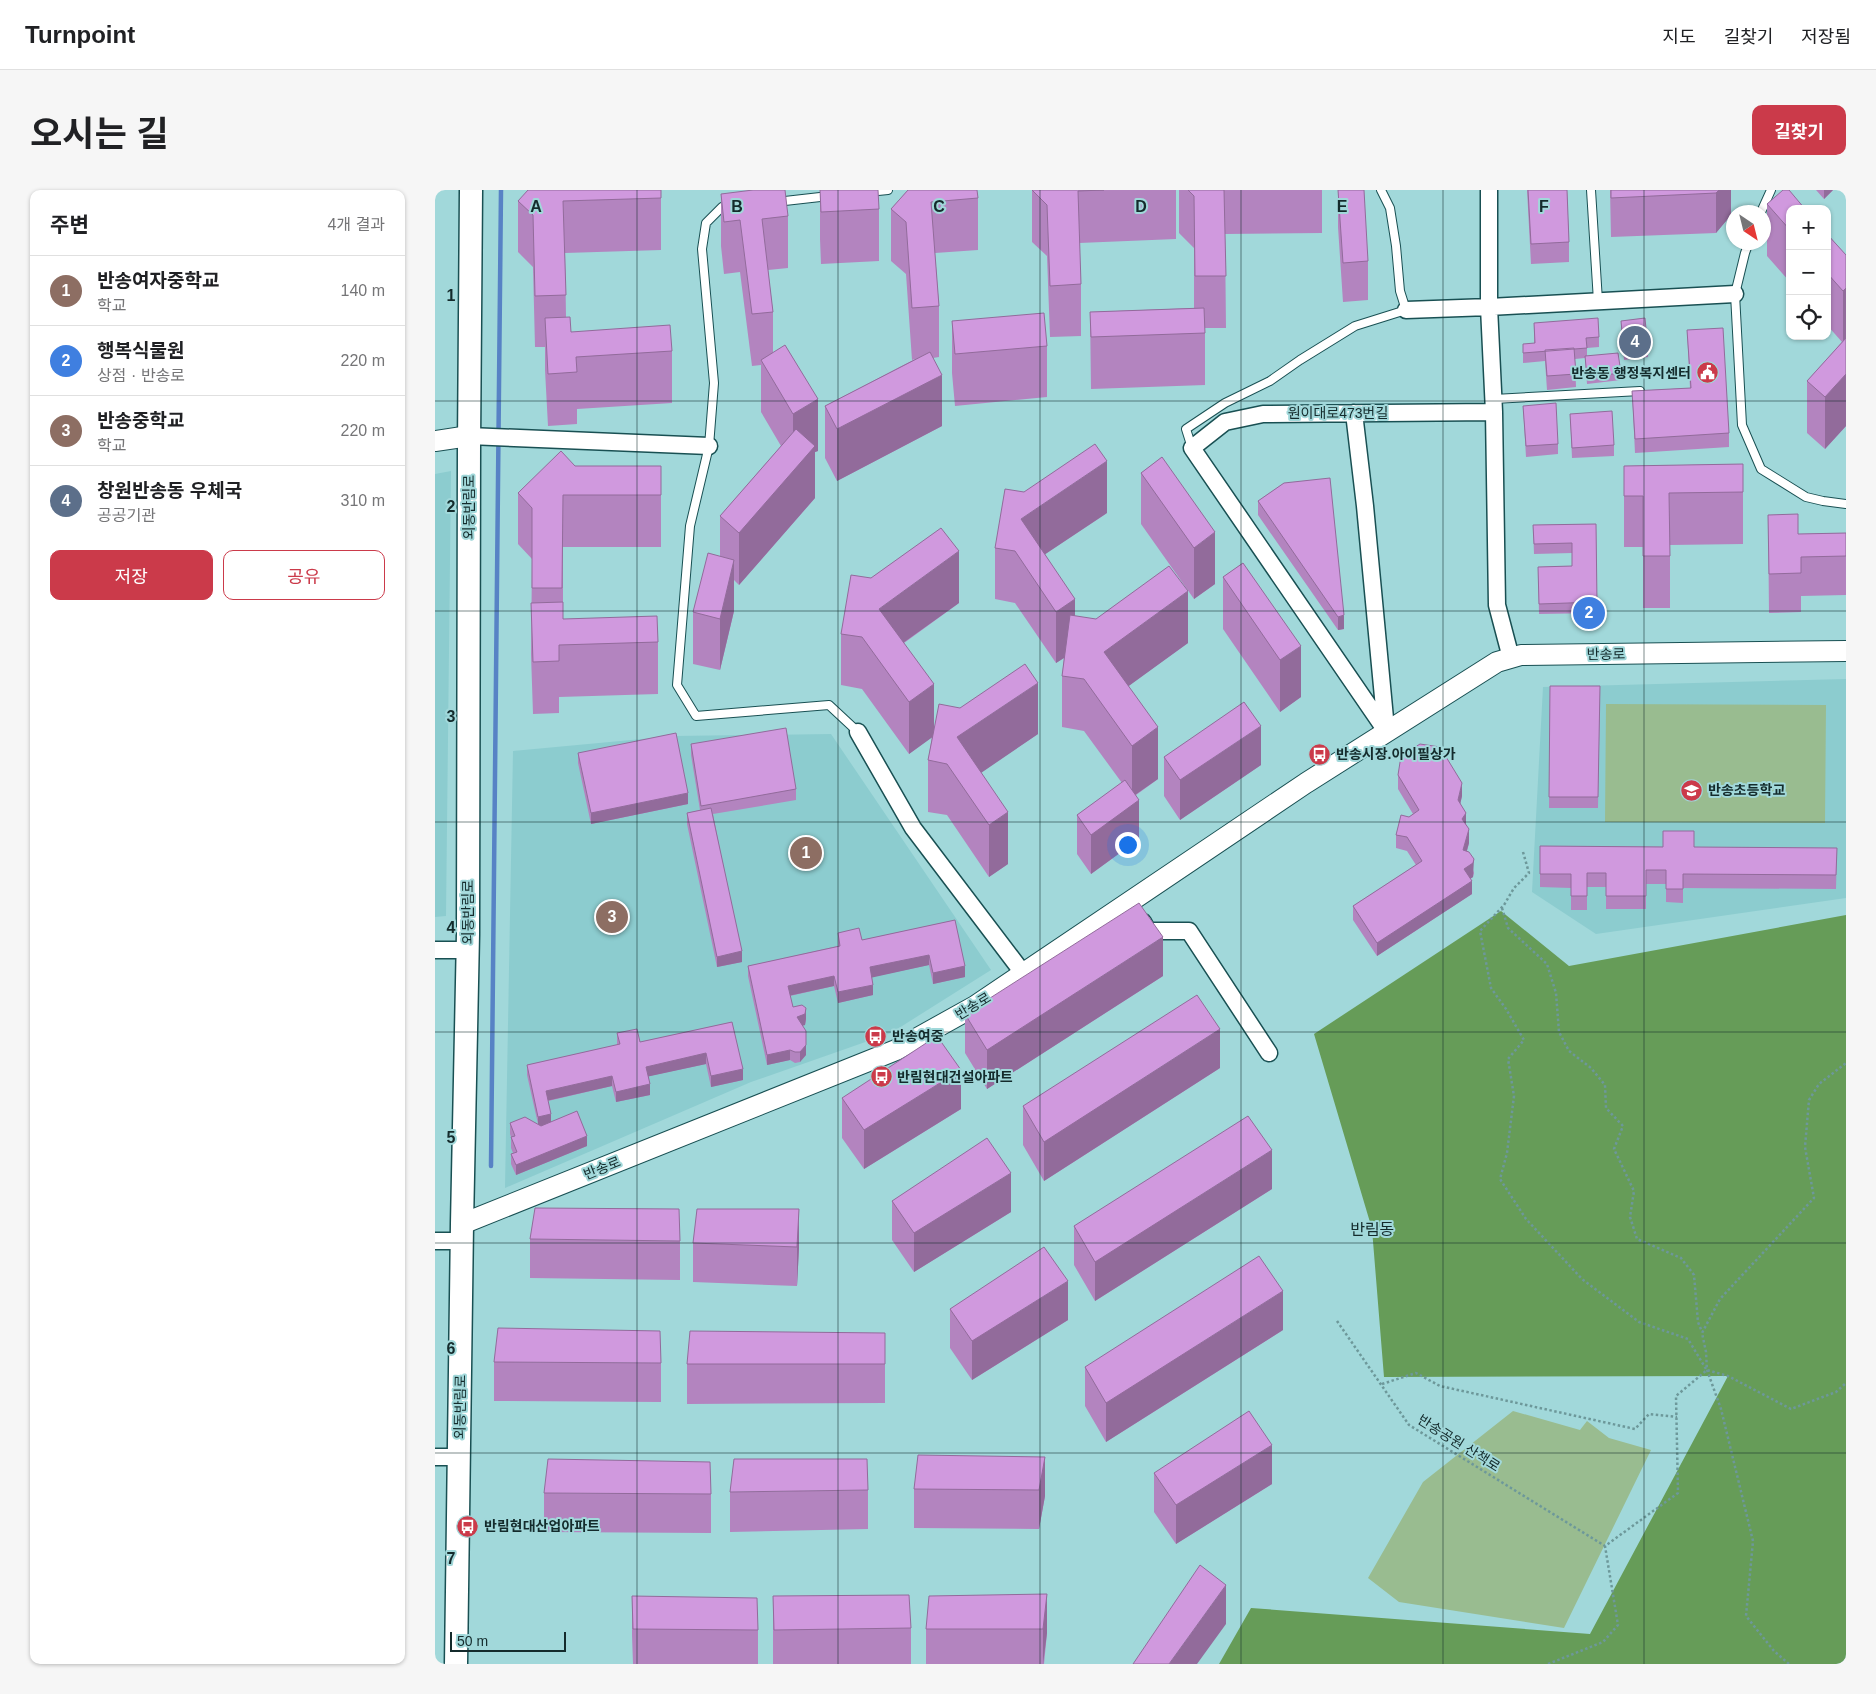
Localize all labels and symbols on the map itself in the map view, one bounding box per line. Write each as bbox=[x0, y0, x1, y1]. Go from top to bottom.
text: A bbox=[530, 198, 542, 215]
text: B bbox=[731, 198, 743, 215]
text: C bbox=[933, 198, 945, 215]
text: D bbox=[1135, 198, 1147, 215]
text: E bbox=[1337, 198, 1348, 215]
text: F bbox=[1539, 198, 1549, 215]
north arrow bbox=[1726, 205, 1771, 250]
text: 1 bbox=[447, 287, 456, 304]
pin: 4 bbox=[1619, 323, 1651, 361]
public building icon: 반송동 행정복지센터 bbox=[1695, 361, 1719, 385]
place label: 반송동 행정복지센터 bbox=[1571, 365, 1691, 381]
street label: 원이대로473번길 bbox=[1288, 405, 1388, 421]
street label: 외동반림로 bbox=[461, 475, 477, 539]
text: 2 bbox=[447, 498, 456, 515]
pin: 2 bbox=[1573, 594, 1605, 632]
street label: 반송로 bbox=[1587, 646, 1626, 662]
text: 3 bbox=[447, 708, 456, 725]
bus stop icon: 반송시장.아이필상가 bbox=[1308, 742, 1332, 766]
place label: 반송시장.아이필상가 bbox=[1336, 746, 1456, 762]
school or university icon: 반송초등학교 bbox=[1680, 778, 1704, 802]
place label: 반송초등학교 bbox=[1708, 782, 1785, 798]
your location bbox=[1115, 832, 1141, 858]
pin: 1 bbox=[790, 834, 822, 872]
street label: 외동반림로 bbox=[460, 880, 476, 944]
pin: 3 bbox=[596, 898, 628, 936]
text: 4 bbox=[447, 919, 456, 936]
street label: 반송로 bbox=[952, 989, 994, 1023]
bus stop icon: 반송여중 bbox=[864, 1024, 888, 1048]
place label: 반송여중 bbox=[892, 1028, 944, 1044]
bus stop icon: 반림현대건설아파트 bbox=[869, 1065, 893, 1089]
place label: 반림현대건설아파트 bbox=[897, 1069, 1013, 1085]
text: 5 bbox=[447, 1129, 456, 1146]
street label: 반송로 bbox=[581, 1153, 623, 1183]
district label: 반림동 bbox=[1350, 1221, 1394, 1238]
text: 6 bbox=[447, 1340, 456, 1357]
street label: 외동반림로 bbox=[451, 1375, 469, 1439]
street label: 반송공원 산책로 bbox=[1415, 1411, 1503, 1475]
bus stop icon: 반림현대산업아파트 bbox=[456, 1514, 480, 1538]
place label: 반림현대산업아파트 bbox=[484, 1518, 600, 1534]
text: 7 bbox=[447, 1550, 456, 1567]
scale bar bbox=[450, 1629, 566, 1652]

